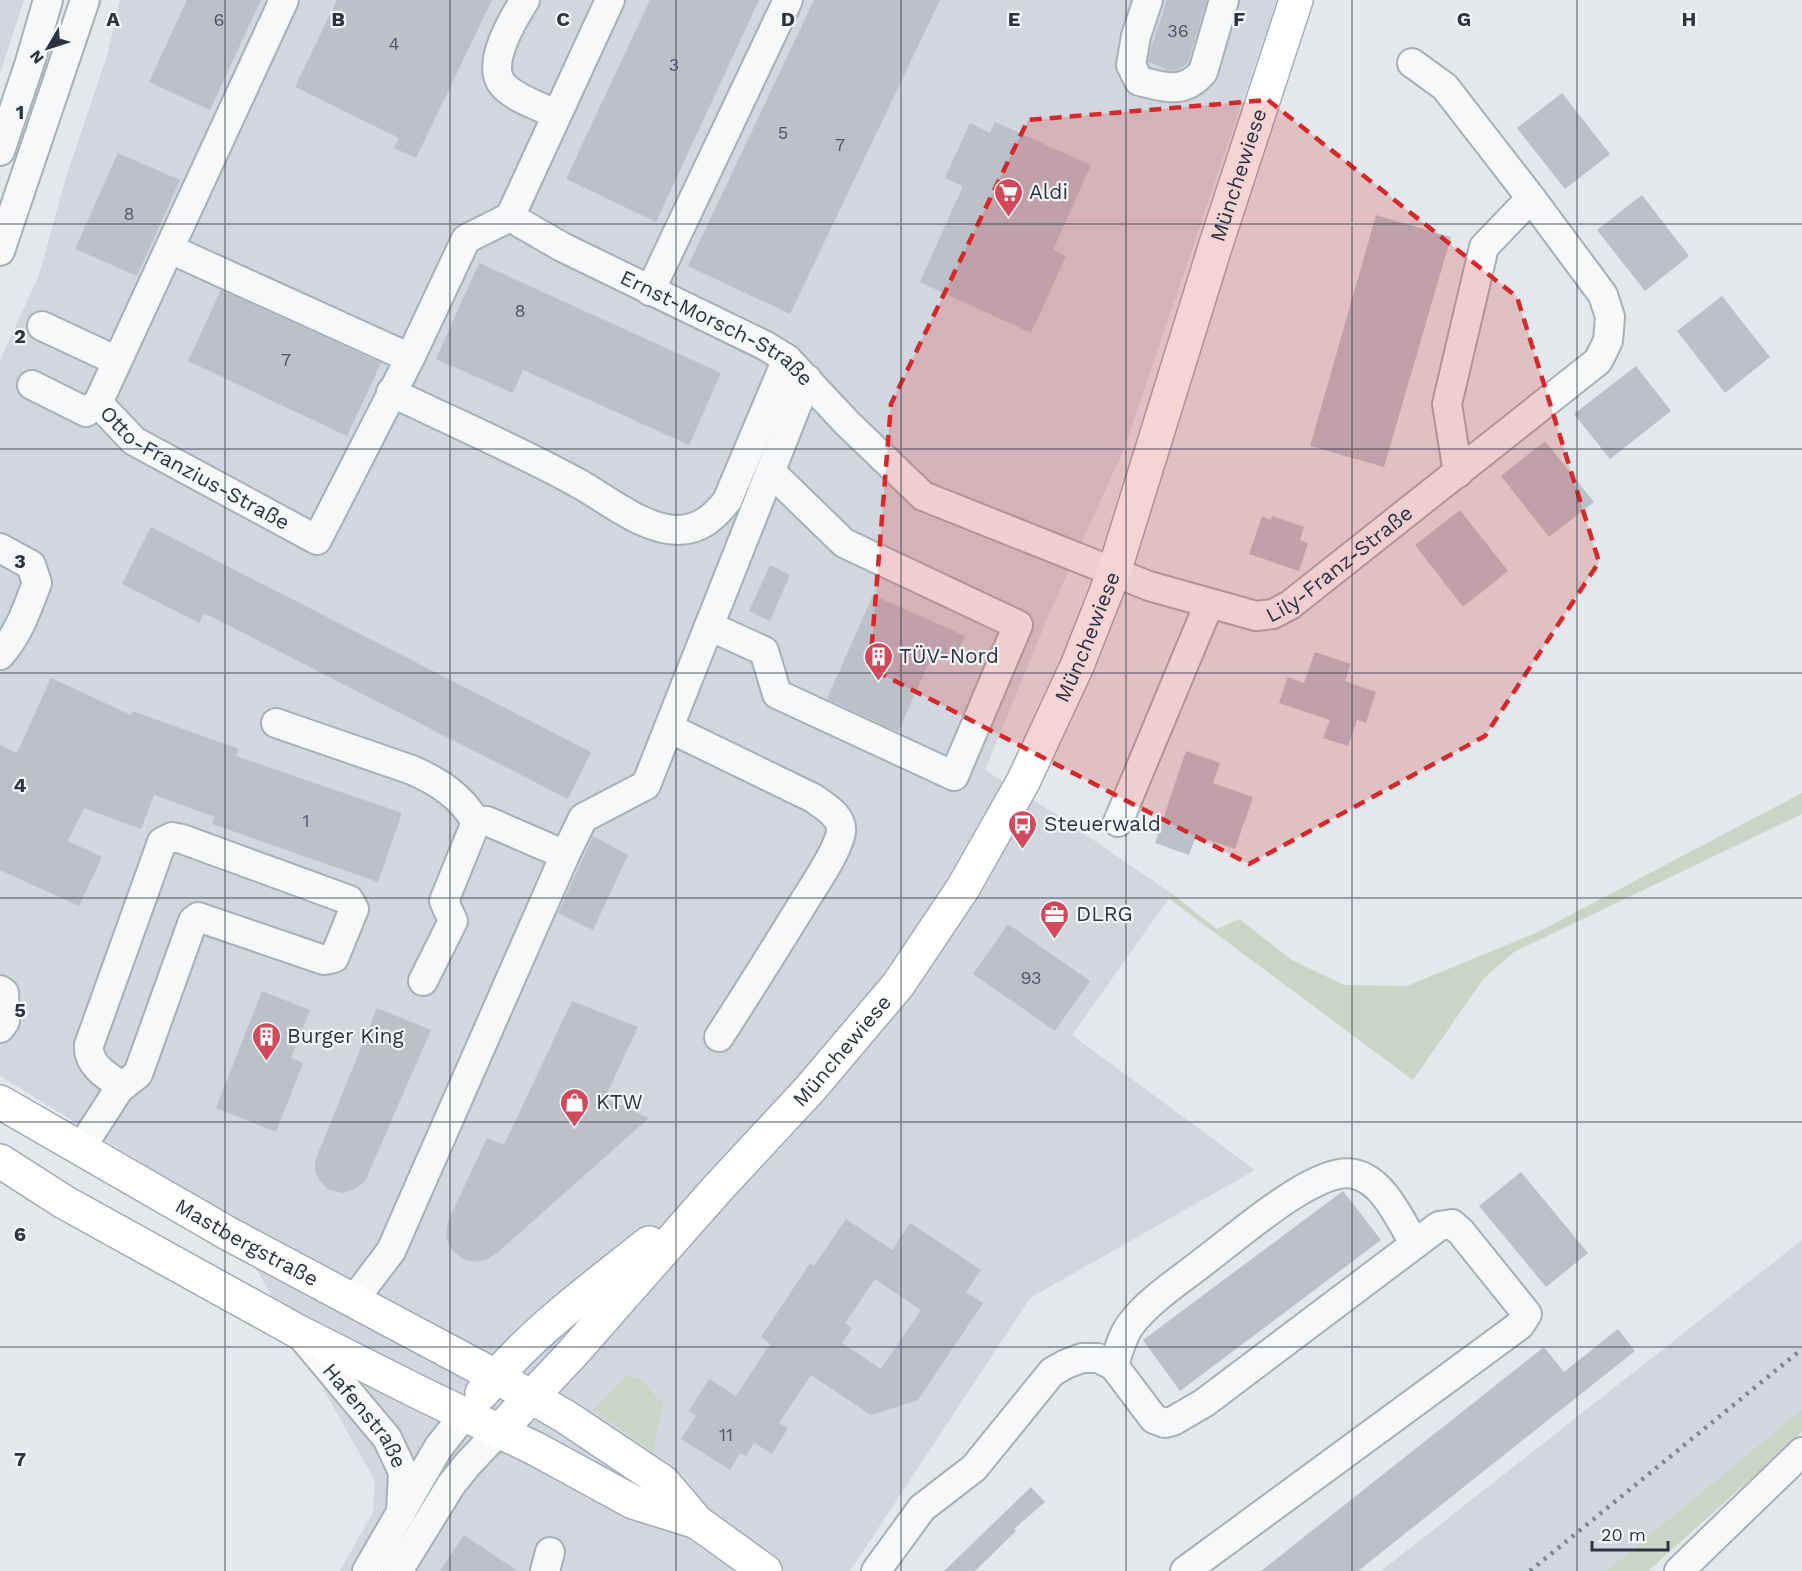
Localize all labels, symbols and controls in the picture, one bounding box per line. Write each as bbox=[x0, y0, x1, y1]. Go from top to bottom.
text: A bbox=[106, 7, 120, 31]
text: B bbox=[331, 7, 345, 31]
text: C bbox=[556, 7, 570, 31]
text: D bbox=[781, 7, 795, 31]
text: E bbox=[1008, 7, 1020, 31]
text: F bbox=[1233, 7, 1245, 31]
text: G bbox=[1457, 7, 1471, 31]
text: H bbox=[1682, 7, 1696, 31]
house number: 6 bbox=[214, 9, 224, 30]
north arrow bbox=[18, 18, 78, 78]
house number: 36 bbox=[1167, 20, 1189, 41]
house number: 4 bbox=[389, 33, 400, 54]
text: N bbox=[26, 47, 48, 68]
house number: 3 bbox=[669, 54, 679, 75]
text: 1 bbox=[16, 100, 24, 124]
street label: Münchewiese bbox=[1205, 105, 1272, 245]
house number: 5 bbox=[778, 122, 788, 143]
house number: 7 bbox=[835, 134, 845, 155]
supermarket icon: Aldi bbox=[992, 176, 1024, 218]
place label: Aldi bbox=[1029, 179, 1068, 204]
house number: 8 bbox=[123, 203, 135, 224]
street label: Ernst-Morsch-Straße bbox=[616, 264, 819, 391]
house number: 8 bbox=[514, 300, 526, 321]
text: 2 bbox=[14, 324, 26, 348]
house number: 7 bbox=[281, 349, 291, 370]
street label: Otto-Franzius-Straße bbox=[95, 400, 294, 535]
street label: Lily-Franz-Straße bbox=[1261, 500, 1417, 627]
text: 3 bbox=[14, 549, 26, 573]
street label: Münchewiese bbox=[1049, 568, 1125, 706]
building icon: TÜV-Nord bbox=[862, 640, 894, 682]
place label: TÜV-Nord bbox=[899, 643, 999, 668]
text: 4 bbox=[14, 773, 27, 797]
bus stop icon: Steuerwald bbox=[1007, 808, 1039, 850]
house number: 1 bbox=[302, 810, 310, 831]
place label: Steuerwald bbox=[1044, 811, 1161, 836]
office icon: DLRG bbox=[1039, 898, 1071, 940]
place label: DLRG bbox=[1076, 901, 1133, 926]
house number: 93 bbox=[1020, 967, 1042, 988]
street label: Münchewiese bbox=[787, 990, 896, 1112]
text: 5 bbox=[14, 998, 26, 1022]
building icon: Burger King bbox=[250, 1020, 282, 1062]
place label: Burger King bbox=[287, 1023, 405, 1048]
shop icon: KTW bbox=[559, 1086, 591, 1128]
place label: KTW bbox=[596, 1089, 643, 1114]
street label: Mastbergstraße bbox=[171, 1193, 323, 1291]
text: 6 bbox=[14, 1222, 26, 1246]
street label: Hafenstraße bbox=[318, 1358, 412, 1472]
house number: 11 bbox=[719, 1424, 733, 1445]
text: 7 bbox=[14, 1447, 26, 1471]
scale bar bbox=[1592, 1514, 1668, 1552]
text: 20 m bbox=[1601, 1524, 1646, 1545]

